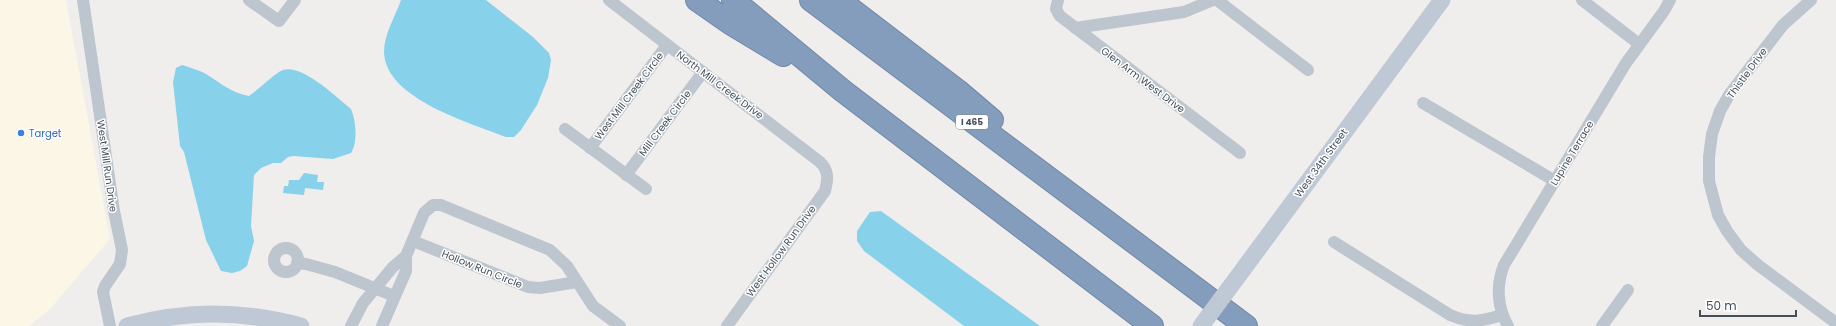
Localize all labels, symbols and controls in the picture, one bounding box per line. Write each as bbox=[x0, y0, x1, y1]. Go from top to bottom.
street label: Glen Arm West Drive bbox=[1098, 43, 1188, 117]
street label: Thistle Drive bbox=[1723, 45, 1771, 101]
street label: North Mill Creek Drive bbox=[673, 47, 767, 123]
street label: West Mill Creek Circle bbox=[592, 50, 666, 142]
street label: Mill Creek Circle bbox=[636, 88, 694, 158]
road number: I 465 bbox=[956, 115, 988, 129]
street label: Lupine Terrace bbox=[1547, 118, 1597, 188]
street label: West Mill Run Drive bbox=[93, 119, 121, 213]
street label: West 34th Street bbox=[1291, 125, 1351, 200]
place label: Target bbox=[29, 126, 62, 141]
marker: Target bbox=[16, 128, 26, 138]
street label: West Hollow Run Drive bbox=[743, 202, 819, 300]
street label: Hollow Run Circle bbox=[439, 246, 525, 292]
scale bar bbox=[1700, 292, 1796, 318]
text: 50 m bbox=[1706, 297, 1737, 314]

